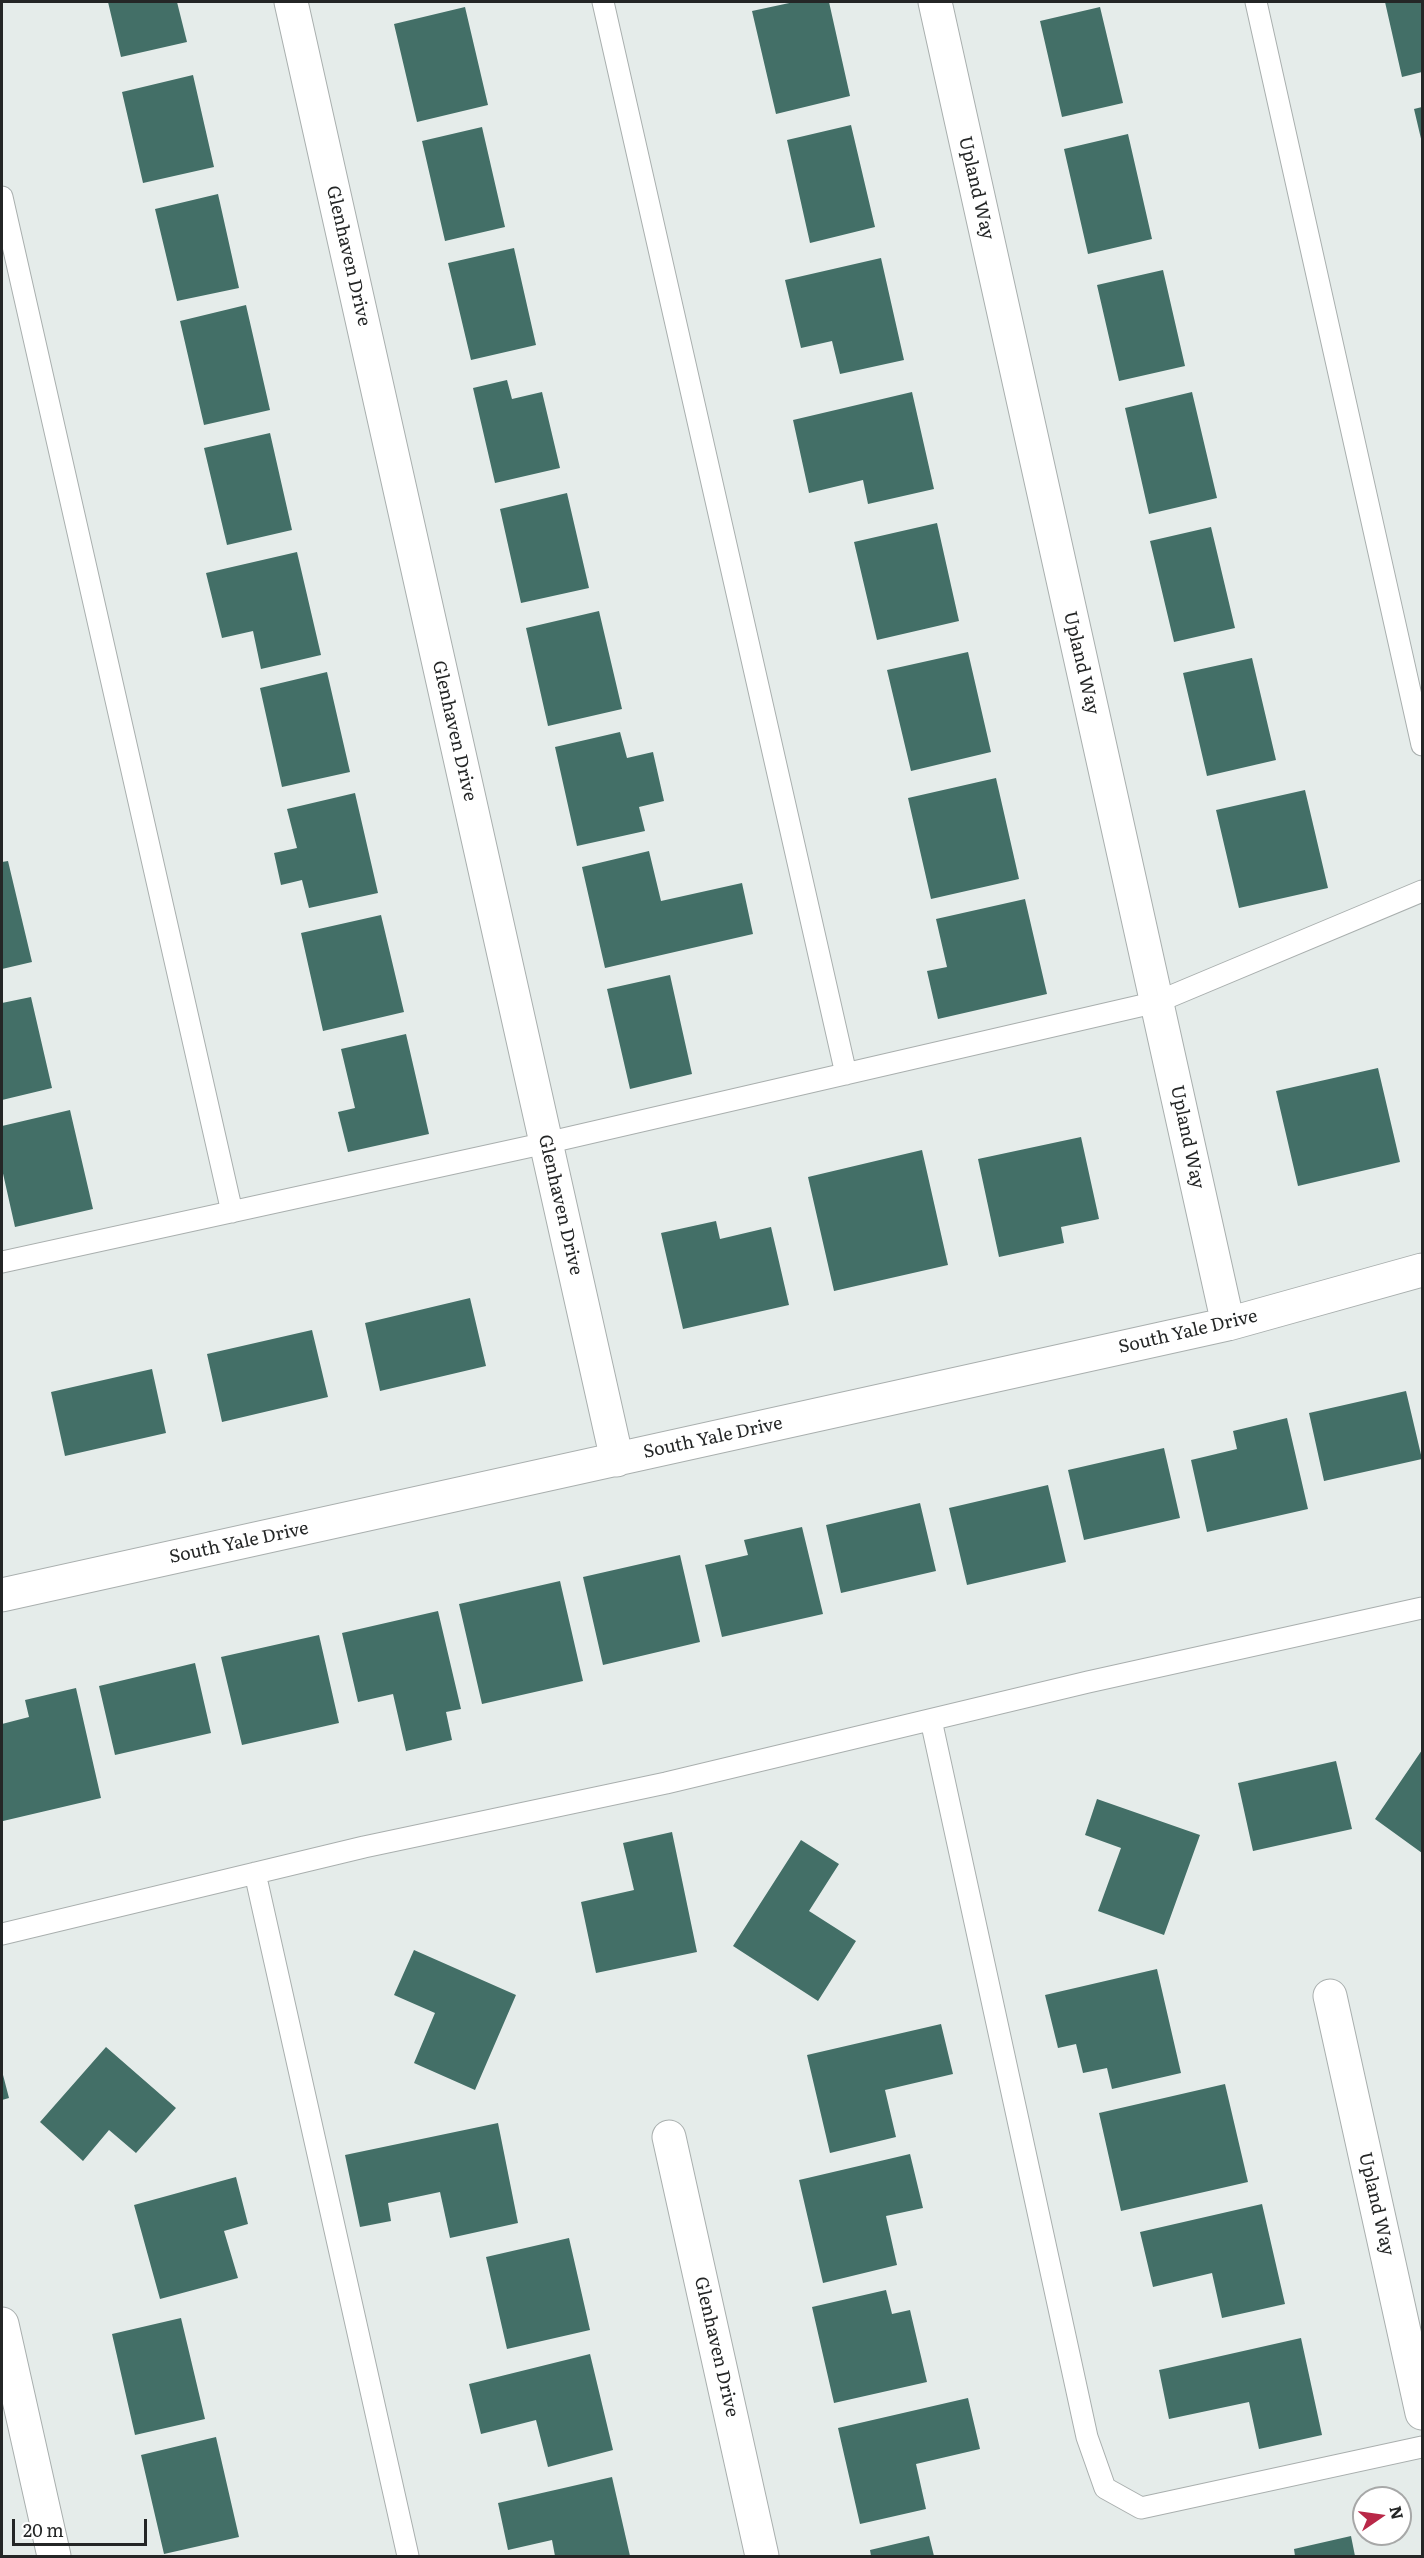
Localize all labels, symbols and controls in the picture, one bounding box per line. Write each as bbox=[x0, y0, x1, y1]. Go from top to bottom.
street label: Upland Way bbox=[954, 134, 998, 242]
street label: Glenhaven Drive bbox=[321, 184, 375, 328]
street label: Upland Way bbox=[1059, 609, 1103, 717]
street label: Glenhaven Drive bbox=[427, 659, 481, 803]
street label: Upland Way bbox=[1165, 1083, 1209, 1191]
street label: Glenhaven Drive bbox=[533, 1133, 587, 1277]
street label: South Yale Drive bbox=[1117, 1306, 1259, 1358]
street label: South Yale Drive bbox=[641, 1413, 785, 1463]
street label: South Yale Drive bbox=[167, 1518, 311, 1568]
street label: Upland Way bbox=[1354, 2150, 1398, 2258]
street label: Glenhaven Drive bbox=[689, 2275, 743, 2419]
north arrow bbox=[1352, 2486, 1412, 2546]
text: N bbox=[1384, 2503, 1411, 2522]
scale bar bbox=[15, 2507, 150, 2545]
text: 20 m bbox=[23, 2516, 64, 2543]

